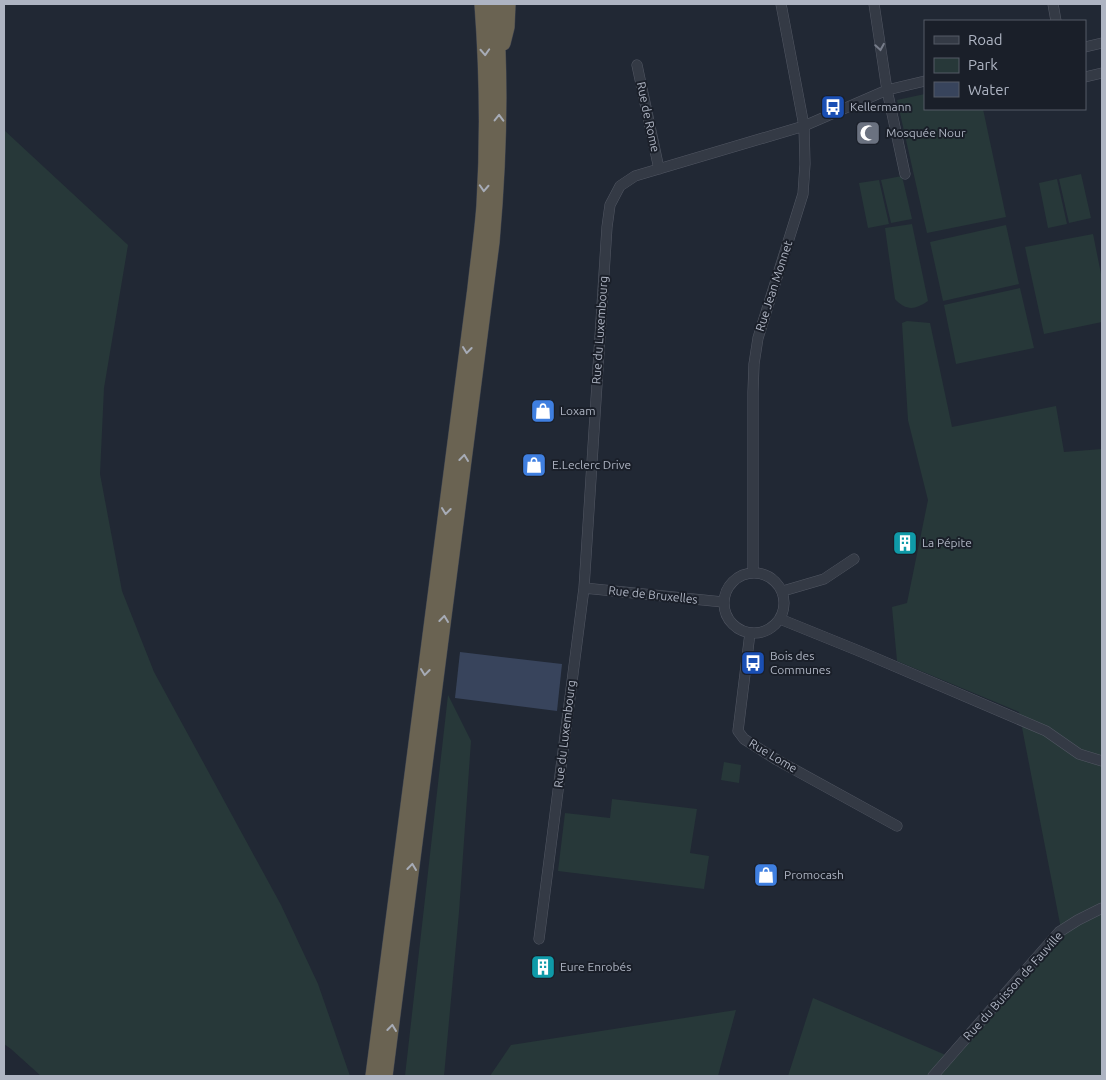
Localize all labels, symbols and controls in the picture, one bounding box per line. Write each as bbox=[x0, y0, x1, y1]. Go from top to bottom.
legend bbox=[924, 20, 1086, 110]
text: Road bbox=[968, 31, 1003, 48]
one-way arrow bbox=[875, 43, 885, 51]
one-way arrow bbox=[480, 49, 491, 57]
text: Park bbox=[968, 56, 998, 73]
street label: Rue de Rome bbox=[635, 81, 662, 153]
text: Water bbox=[968, 81, 1009, 98]
bus stop icon: Kellermann bbox=[820, 94, 846, 120]
place label: Kellermann bbox=[850, 100, 911, 113]
one-way arrow bbox=[494, 114, 504, 122]
mosque icon: Mosquée Nour bbox=[855, 120, 881, 146]
place label: Mosquée Nour bbox=[886, 126, 966, 139]
one-way arrow bbox=[479, 185, 490, 193]
street label: Rue Jean Monnet bbox=[753, 239, 794, 333]
street label: Rue du Luxembourg bbox=[589, 275, 610, 385]
one-way arrow bbox=[462, 345, 472, 354]
shop icon: Loxam bbox=[530, 398, 556, 424]
place label: Loxam bbox=[560, 404, 596, 417]
shop icon: E.Leclerc Drive bbox=[521, 452, 547, 478]
one-way arrow bbox=[459, 453, 469, 462]
place label: E.Leclerc Drive bbox=[552, 458, 631, 471]
one-way arrow bbox=[441, 507, 452, 515]
building icon: La Pépite bbox=[892, 530, 918, 556]
place label: La Pépite bbox=[922, 536, 972, 549]
street label: Rue de Bruxelles bbox=[608, 583, 698, 606]
one-way arrow bbox=[438, 614, 449, 622]
place label: Bois des Communes bbox=[770, 649, 831, 676]
bus stop icon: Bois des Communes bbox=[740, 650, 766, 676]
one-way arrow bbox=[420, 668, 431, 676]
street label: Rue du Luxembourg bbox=[551, 679, 578, 789]
street label: Rue Lome bbox=[747, 736, 800, 775]
one-way arrow bbox=[406, 862, 417, 870]
shop icon: Promocash bbox=[753, 862, 779, 888]
place label: Promocash bbox=[784, 868, 844, 881]
street label: Rue du Buisson de Fauville bbox=[960, 929, 1065, 1043]
building icon: Eure Enrobés bbox=[530, 954, 556, 980]
place label: Eure Enrobés bbox=[560, 960, 631, 973]
one-way arrow bbox=[386, 1024, 397, 1032]

